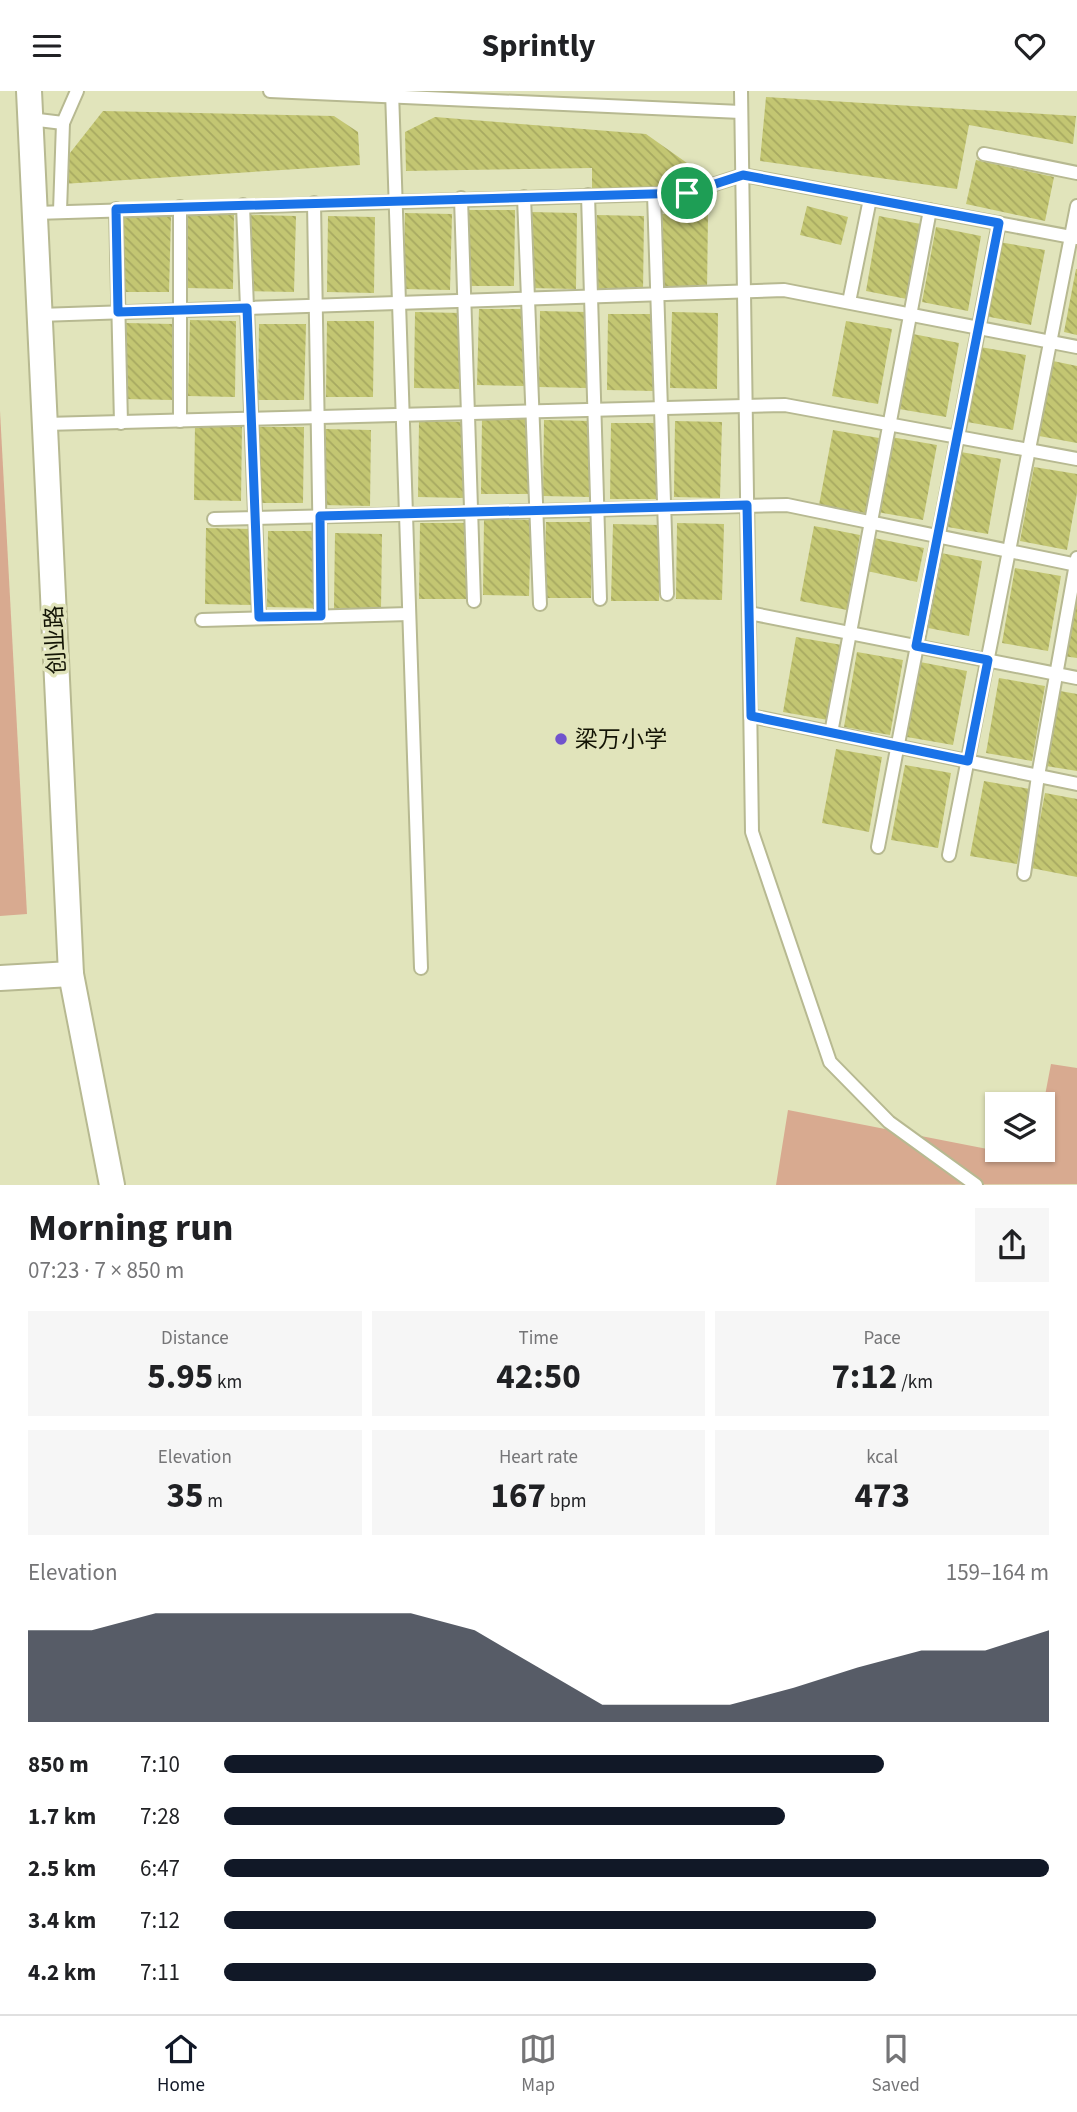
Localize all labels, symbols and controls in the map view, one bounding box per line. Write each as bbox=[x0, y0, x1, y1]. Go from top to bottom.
text: Sprintly bbox=[481, 23, 596, 69]
icon: menu bbox=[28, 27, 66, 65]
icon: heart bbox=[1011, 27, 1049, 65]
pin bbox=[657, 163, 717, 223]
icon: arrive bbox=[668, 174, 706, 212]
street label: 创业路 bbox=[37, 605, 74, 675]
place label: 梁万小学 bbox=[575, 723, 667, 756]
marker: 梁万小学 bbox=[553, 731, 569, 747]
map controls bbox=[985, 1092, 1055, 1162]
button: layers bbox=[985, 1092, 1055, 1162]
text: Morning run bbox=[28, 1201, 233, 1255]
button: share bbox=[975, 1208, 1049, 1282]
text: 07:23 · 7 × 850 m bbox=[28, 1254, 184, 1287]
text: Distance bbox=[161, 1325, 229, 1352]
text: Time bbox=[518, 1325, 559, 1352]
text: Pace bbox=[864, 1325, 901, 1352]
text: 5.95 bbox=[147, 1352, 213, 1402]
text: 42:50 bbox=[496, 1352, 581, 1402]
text: 7:12 bbox=[831, 1352, 897, 1402]
text: km bbox=[213, 1369, 242, 1396]
text: /km bbox=[897, 1369, 933, 1396]
text: Elevation bbox=[158, 1444, 232, 1471]
text: Heart rate bbox=[499, 1444, 578, 1471]
text: kcal bbox=[866, 1444, 898, 1471]
text: 35 bbox=[167, 1471, 204, 1521]
text: 167 bbox=[490, 1471, 546, 1521]
text: 473 bbox=[854, 1471, 910, 1521]
text: m bbox=[204, 1488, 223, 1515]
text: bpm bbox=[546, 1488, 587, 1515]
text: Elevation bbox=[28, 1556, 118, 1589]
text: 159–164 m bbox=[946, 1556, 1049, 1589]
text: 850 m bbox=[28, 1748, 89, 1781]
text: 7:10 bbox=[140, 1748, 180, 1781]
text: 1.7 km bbox=[28, 1800, 96, 1833]
text: 7:28 bbox=[140, 1800, 180, 1833]
text: 2.5 km bbox=[28, 1852, 96, 1885]
text: 6:47 bbox=[140, 1852, 180, 1885]
text: 3.4 km bbox=[28, 1904, 96, 1937]
text: 7:12 bbox=[140, 1904, 180, 1937]
text: 4.2 km bbox=[28, 1956, 96, 1989]
text: 7:11 bbox=[140, 1956, 180, 1989]
tab: Home bbox=[157, 2030, 205, 2099]
tab: Map bbox=[519, 2030, 557, 2099]
tab: Saved bbox=[871, 2030, 920, 2099]

